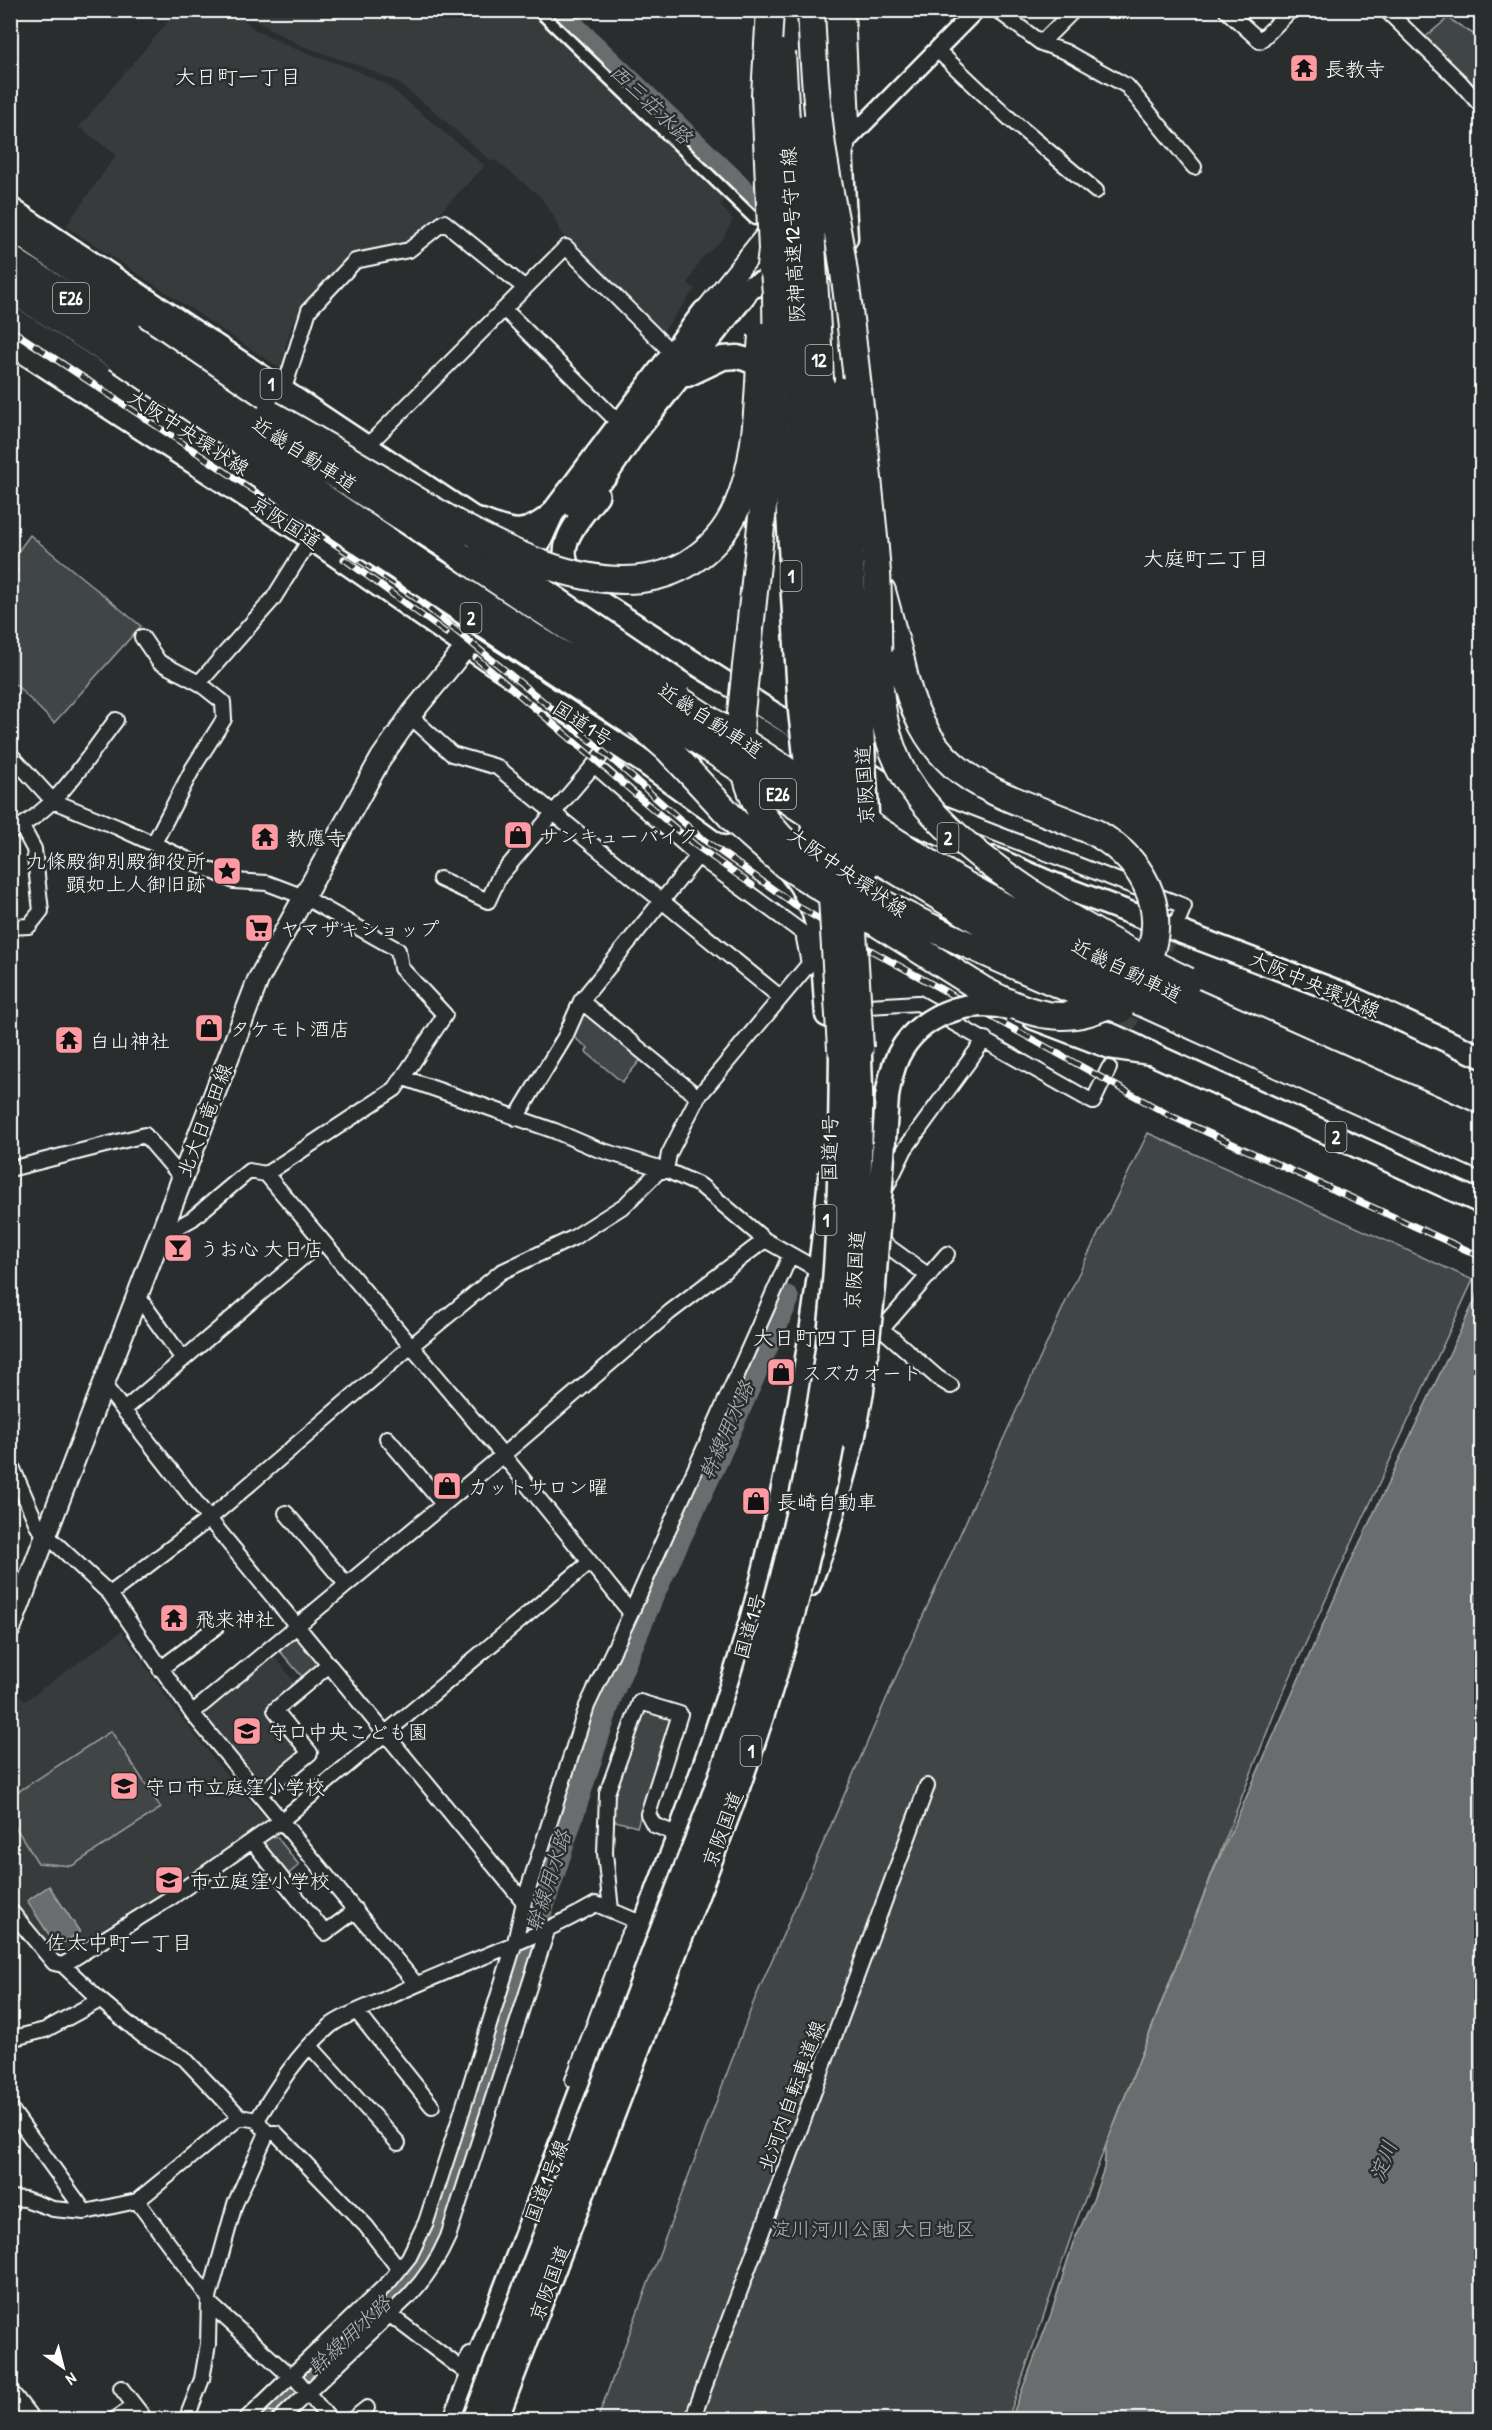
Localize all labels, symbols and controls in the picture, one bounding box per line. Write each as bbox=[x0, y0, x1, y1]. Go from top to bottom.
temple icon: 長教寺 bbox=[1288, 52, 1320, 84]
place label: 長教寺 bbox=[1325, 55, 1385, 82]
water label: 西三荘水路 bbox=[603, 57, 700, 152]
district label: 大日町一丁目 bbox=[175, 62, 301, 91]
street label: 阪神高速12号守口線 bbox=[774, 146, 810, 324]
road number: E26 bbox=[53, 283, 89, 313]
road number: 12 bbox=[806, 345, 832, 375]
road number: 1 bbox=[260, 369, 282, 399]
street label: 大阪中央環状線 bbox=[123, 383, 255, 481]
street label: 近畿自動車道 bbox=[247, 410, 363, 498]
street label: 京阪国道 bbox=[245, 488, 327, 556]
district label: 大庭町二丁目 bbox=[1143, 544, 1269, 573]
road number: 1 bbox=[780, 561, 802, 591]
road number: 2 bbox=[460, 603, 482, 633]
street label: 近畿自動車道 bbox=[653, 676, 769, 764]
street label: 国道1号 bbox=[547, 693, 619, 753]
street label: 京阪国道 bbox=[848, 744, 880, 826]
road number: E26 bbox=[760, 779, 796, 809]
shop icon: サンキューバイク bbox=[502, 819, 534, 851]
temple icon: 教應寺 bbox=[249, 821, 281, 853]
street label: 大阪中央環状線 bbox=[783, 821, 913, 923]
place label: サンキューバイク bbox=[539, 822, 698, 849]
road number: 2 bbox=[938, 823, 958, 853]
place label: 教應寺 bbox=[286, 824, 346, 851]
place label: 九條殿御別殿御役所 顕如上人御旧跡 bbox=[26, 847, 206, 897]
place icon: 九條殿御別殿御役所 顕如上人御旧跡 bbox=[211, 855, 243, 887]
supermarket icon: ヤマザキショップ bbox=[243, 912, 275, 944]
place label: ヤマザキショップ bbox=[280, 915, 439, 942]
street label: 近畿自動車道 bbox=[1067, 932, 1187, 1008]
street label: 大阪中央環状線 bbox=[1245, 944, 1385, 1024]
shop icon: タケモト酒店 bbox=[193, 1012, 225, 1044]
place label: タケモト酒店 bbox=[230, 1015, 350, 1042]
temple icon: 白山神社 bbox=[53, 1024, 85, 1056]
place label: 白山神社 bbox=[90, 1027, 170, 1054]
street label: 北大日竜田線 bbox=[170, 1059, 238, 1181]
street label: 国道1号 bbox=[815, 1114, 843, 1182]
road number: 2 bbox=[1326, 1122, 1346, 1152]
road number: 1 bbox=[816, 1205, 836, 1235]
street label: 京阪国道 bbox=[838, 1229, 870, 1311]
bar icon: うお心 大日店 bbox=[162, 1232, 194, 1264]
place label: うお心 大日店 bbox=[199, 1235, 324, 1262]
district label: 大日町四丁目 bbox=[753, 1323, 879, 1352]
shop icon: スズカオート bbox=[765, 1356, 797, 1388]
place label: スズカオート bbox=[802, 1359, 922, 1386]
water label: 幹線用水路 bbox=[691, 1375, 761, 1484]
shop icon: カットサロン曜 bbox=[431, 1470, 463, 1502]
place label: カットサロン曜 bbox=[468, 1473, 608, 1500]
shop icon: 長崎自動車 bbox=[740, 1485, 772, 1517]
place label: 長崎自動車 bbox=[777, 1488, 877, 1515]
street label: 国道1号 bbox=[727, 1590, 771, 1662]
temple icon: 飛来神社 bbox=[158, 1602, 190, 1634]
place label: 飛来神社 bbox=[195, 1605, 275, 1632]
school or university icon: 守口中央こども園 bbox=[231, 1715, 263, 1747]
place label: 守口中央こども園 bbox=[268, 1718, 428, 1745]
road number: 1 bbox=[740, 1736, 762, 1766]
school or university icon: 守口市立庭窪小学校 bbox=[108, 1770, 140, 1802]
place label: 守口市立庭窪小学校 bbox=[145, 1773, 325, 1800]
street label: 京阪国道 bbox=[695, 1787, 749, 1871]
water label: 幹線用水路 bbox=[518, 1826, 578, 1935]
school or university icon: 市立庭窪小学校 bbox=[153, 1864, 185, 1896]
place label: 市立庭窪小学校 bbox=[190, 1867, 330, 1894]
district label: 佐太中町一丁目 bbox=[46, 1928, 193, 1957]
street label: 北河内自転車道線 bbox=[751, 2016, 831, 2176]
street label: 国道1号線 bbox=[518, 2135, 574, 2227]
water label: 淀川 bbox=[1362, 2136, 1404, 2186]
park label: 淀川河川公園 大日地区 bbox=[771, 2215, 975, 2242]
street label: 京阪国道 bbox=[522, 2241, 576, 2325]
water label: 幹線用水路 bbox=[301, 2288, 398, 2381]
north arrow bbox=[33, 2337, 93, 2397]
text: N bbox=[61, 2368, 81, 2391]

